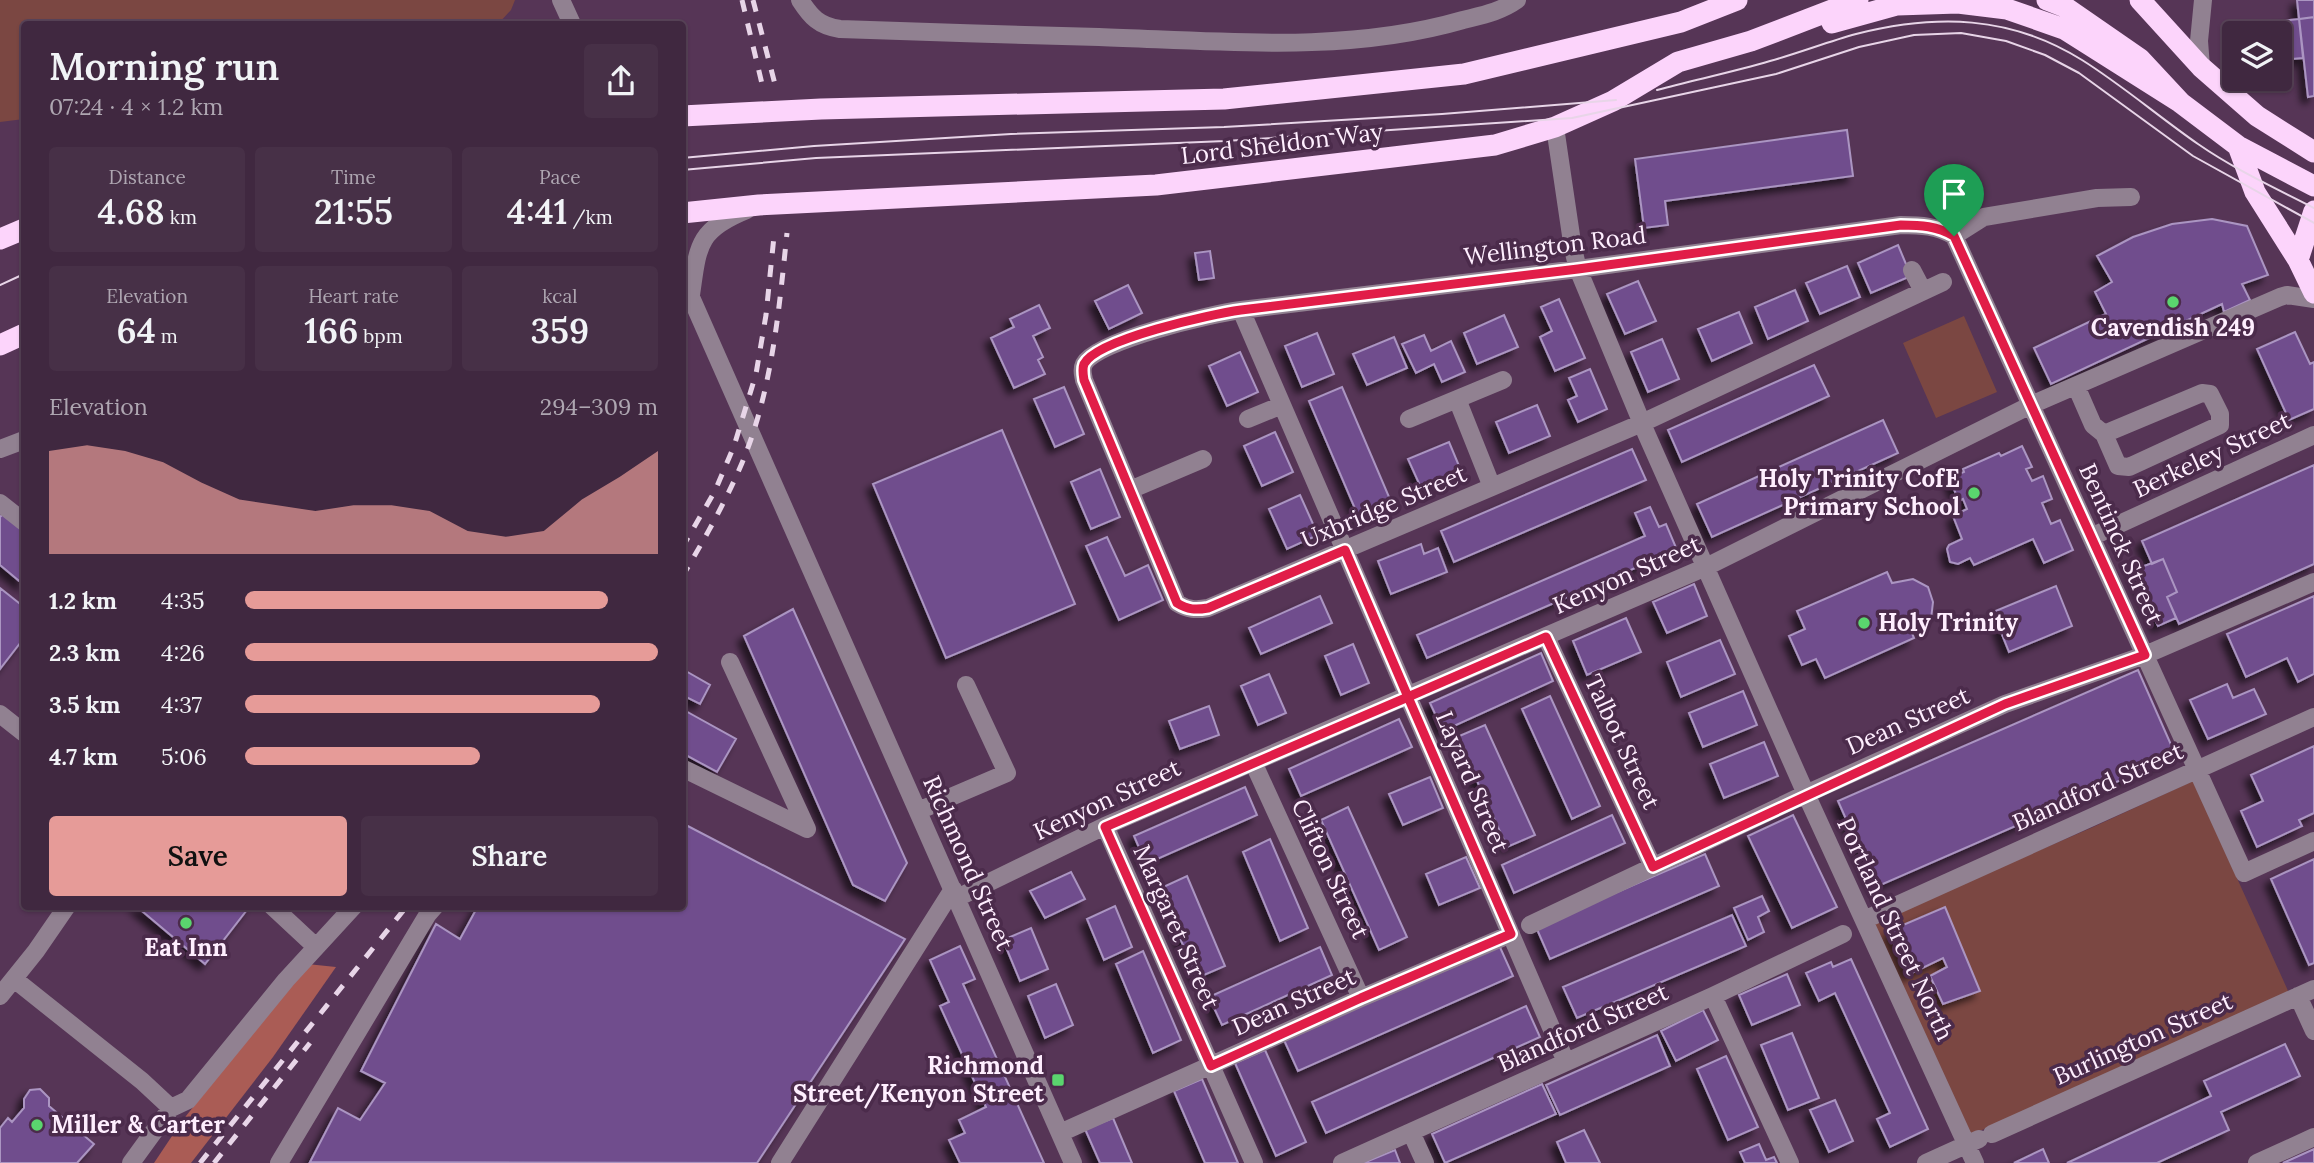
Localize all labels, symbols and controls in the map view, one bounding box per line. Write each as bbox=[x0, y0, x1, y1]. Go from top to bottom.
map controls bbox=[2222, 21, 2292, 91]
button: layers bbox=[2222, 21, 2292, 91]
text: Morning run bbox=[49, 42, 279, 90]
button: share bbox=[584, 44, 658, 118]
text: 07:24 · 4 × 1.2 km bbox=[49, 92, 223, 121]
street label: Lord Sheldon Way bbox=[1179, 116, 1385, 171]
pin bbox=[1924, 164, 1984, 236]
text: Distance bbox=[109, 165, 186, 189]
text: Time bbox=[331, 165, 376, 189]
text: Pace bbox=[539, 165, 581, 189]
icon: arrive bbox=[1935, 175, 1973, 213]
text: 4.68 bbox=[97, 189, 165, 234]
text: 21:55 bbox=[314, 189, 393, 234]
text: 4:41 bbox=[507, 189, 567, 234]
text: km bbox=[165, 205, 197, 229]
text: /km bbox=[567, 205, 613, 229]
street label: Wellington Road bbox=[1462, 219, 1648, 272]
text: Elevation bbox=[106, 284, 188, 308]
text: Heart rate bbox=[308, 284, 399, 308]
text: kcal bbox=[542, 284, 577, 308]
marker: Cavendish 249 bbox=[2165, 294, 2181, 310]
text: 64 bbox=[117, 308, 156, 353]
text: 166 bbox=[304, 308, 358, 353]
text: 359 bbox=[530, 308, 589, 353]
place label: Cavendish 249 bbox=[2091, 312, 2255, 343]
text: m bbox=[156, 324, 178, 348]
text: bpm bbox=[358, 324, 403, 348]
text: Elevation bbox=[49, 392, 148, 421]
text: 294–309 m bbox=[540, 392, 658, 421]
street label: Berkeley Street bbox=[2128, 404, 2296, 505]
street label: Uxbridge Street bbox=[1296, 457, 1472, 555]
street label: Bentinck Street bbox=[2072, 459, 2171, 630]
place label: Holy Trinity CofE Primary School bbox=[1759, 463, 1960, 522]
marker: Holy Trinity CofE Primary School bbox=[1966, 485, 1982, 501]
street label: Kenyon Street bbox=[1548, 528, 1706, 621]
text: 1.2 km bbox=[49, 586, 117, 615]
text: 4:35 bbox=[161, 586, 205, 615]
place label: Holy Trinity bbox=[1878, 607, 2019, 638]
marker: Holy Trinity bbox=[1856, 615, 1872, 631]
text: 2.3 km bbox=[49, 638, 120, 667]
text: 4:26 bbox=[161, 638, 205, 667]
street label: Talbot Street bbox=[1578, 669, 1668, 815]
street label: Dean Street bbox=[1841, 679, 1975, 762]
text: 3.5 km bbox=[49, 690, 121, 719]
text: 4:37 bbox=[161, 690, 202, 719]
street label: Layard Street bbox=[1429, 706, 1516, 858]
street label: Blandford Street bbox=[2008, 735, 2189, 838]
text: 4.7 km bbox=[49, 742, 118, 771]
text: 5:06 bbox=[161, 742, 207, 771]
street label: Kenyon Street bbox=[1028, 752, 1186, 847]
street label: Richmond Street bbox=[916, 771, 1021, 955]
street label: Clifton Street bbox=[1285, 794, 1377, 944]
street label: Portland Street North bbox=[1830, 812, 1961, 1045]
button: Save bbox=[49, 816, 347, 896]
button: Share bbox=[361, 816, 658, 896]
street label: Margaret Street bbox=[1126, 840, 1227, 1015]
marker: Eat Inn bbox=[178, 915, 194, 931]
place label: Eat Inn bbox=[144, 932, 228, 963]
street label: Dean Street bbox=[1227, 960, 1361, 1043]
street label: Blandford Street bbox=[1493, 976, 1674, 1079]
street label: Burlington Street bbox=[2048, 985, 2238, 1092]
place label: Richmond Street/Kenyon Street bbox=[793, 1050, 1045, 1109]
marker: Richmond Street/Kenyon Street bbox=[1050, 1072, 1066, 1088]
place label: Miller & Carter bbox=[51, 1109, 226, 1140]
marker: Miller & Carter bbox=[29, 1117, 45, 1133]

